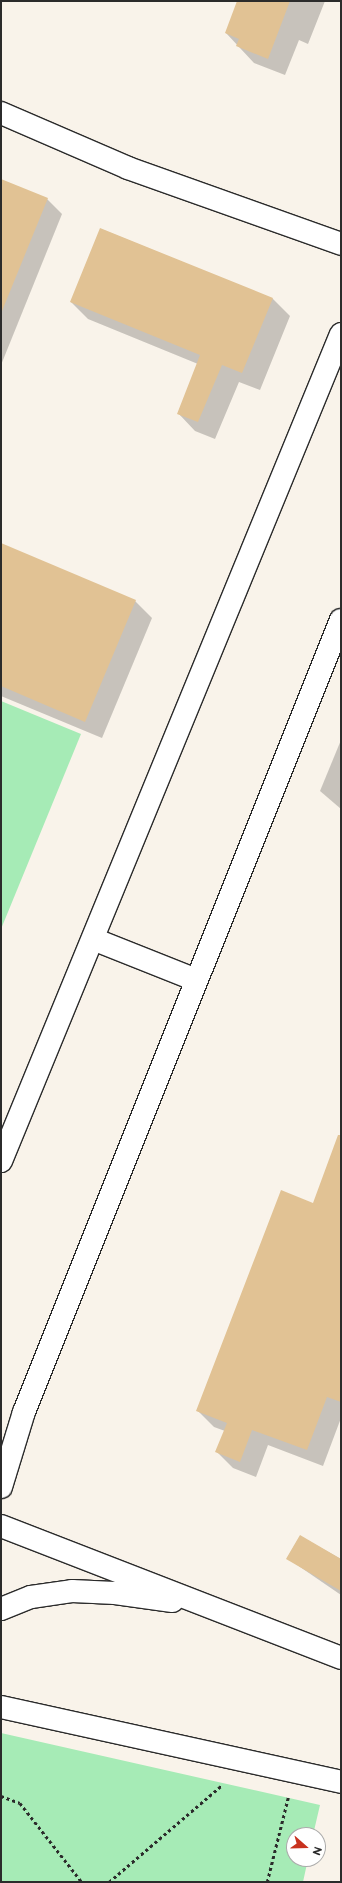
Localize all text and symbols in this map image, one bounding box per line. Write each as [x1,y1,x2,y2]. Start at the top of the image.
north arrow [286,1827,326,1867]
text: N [309,1845,324,1857]

